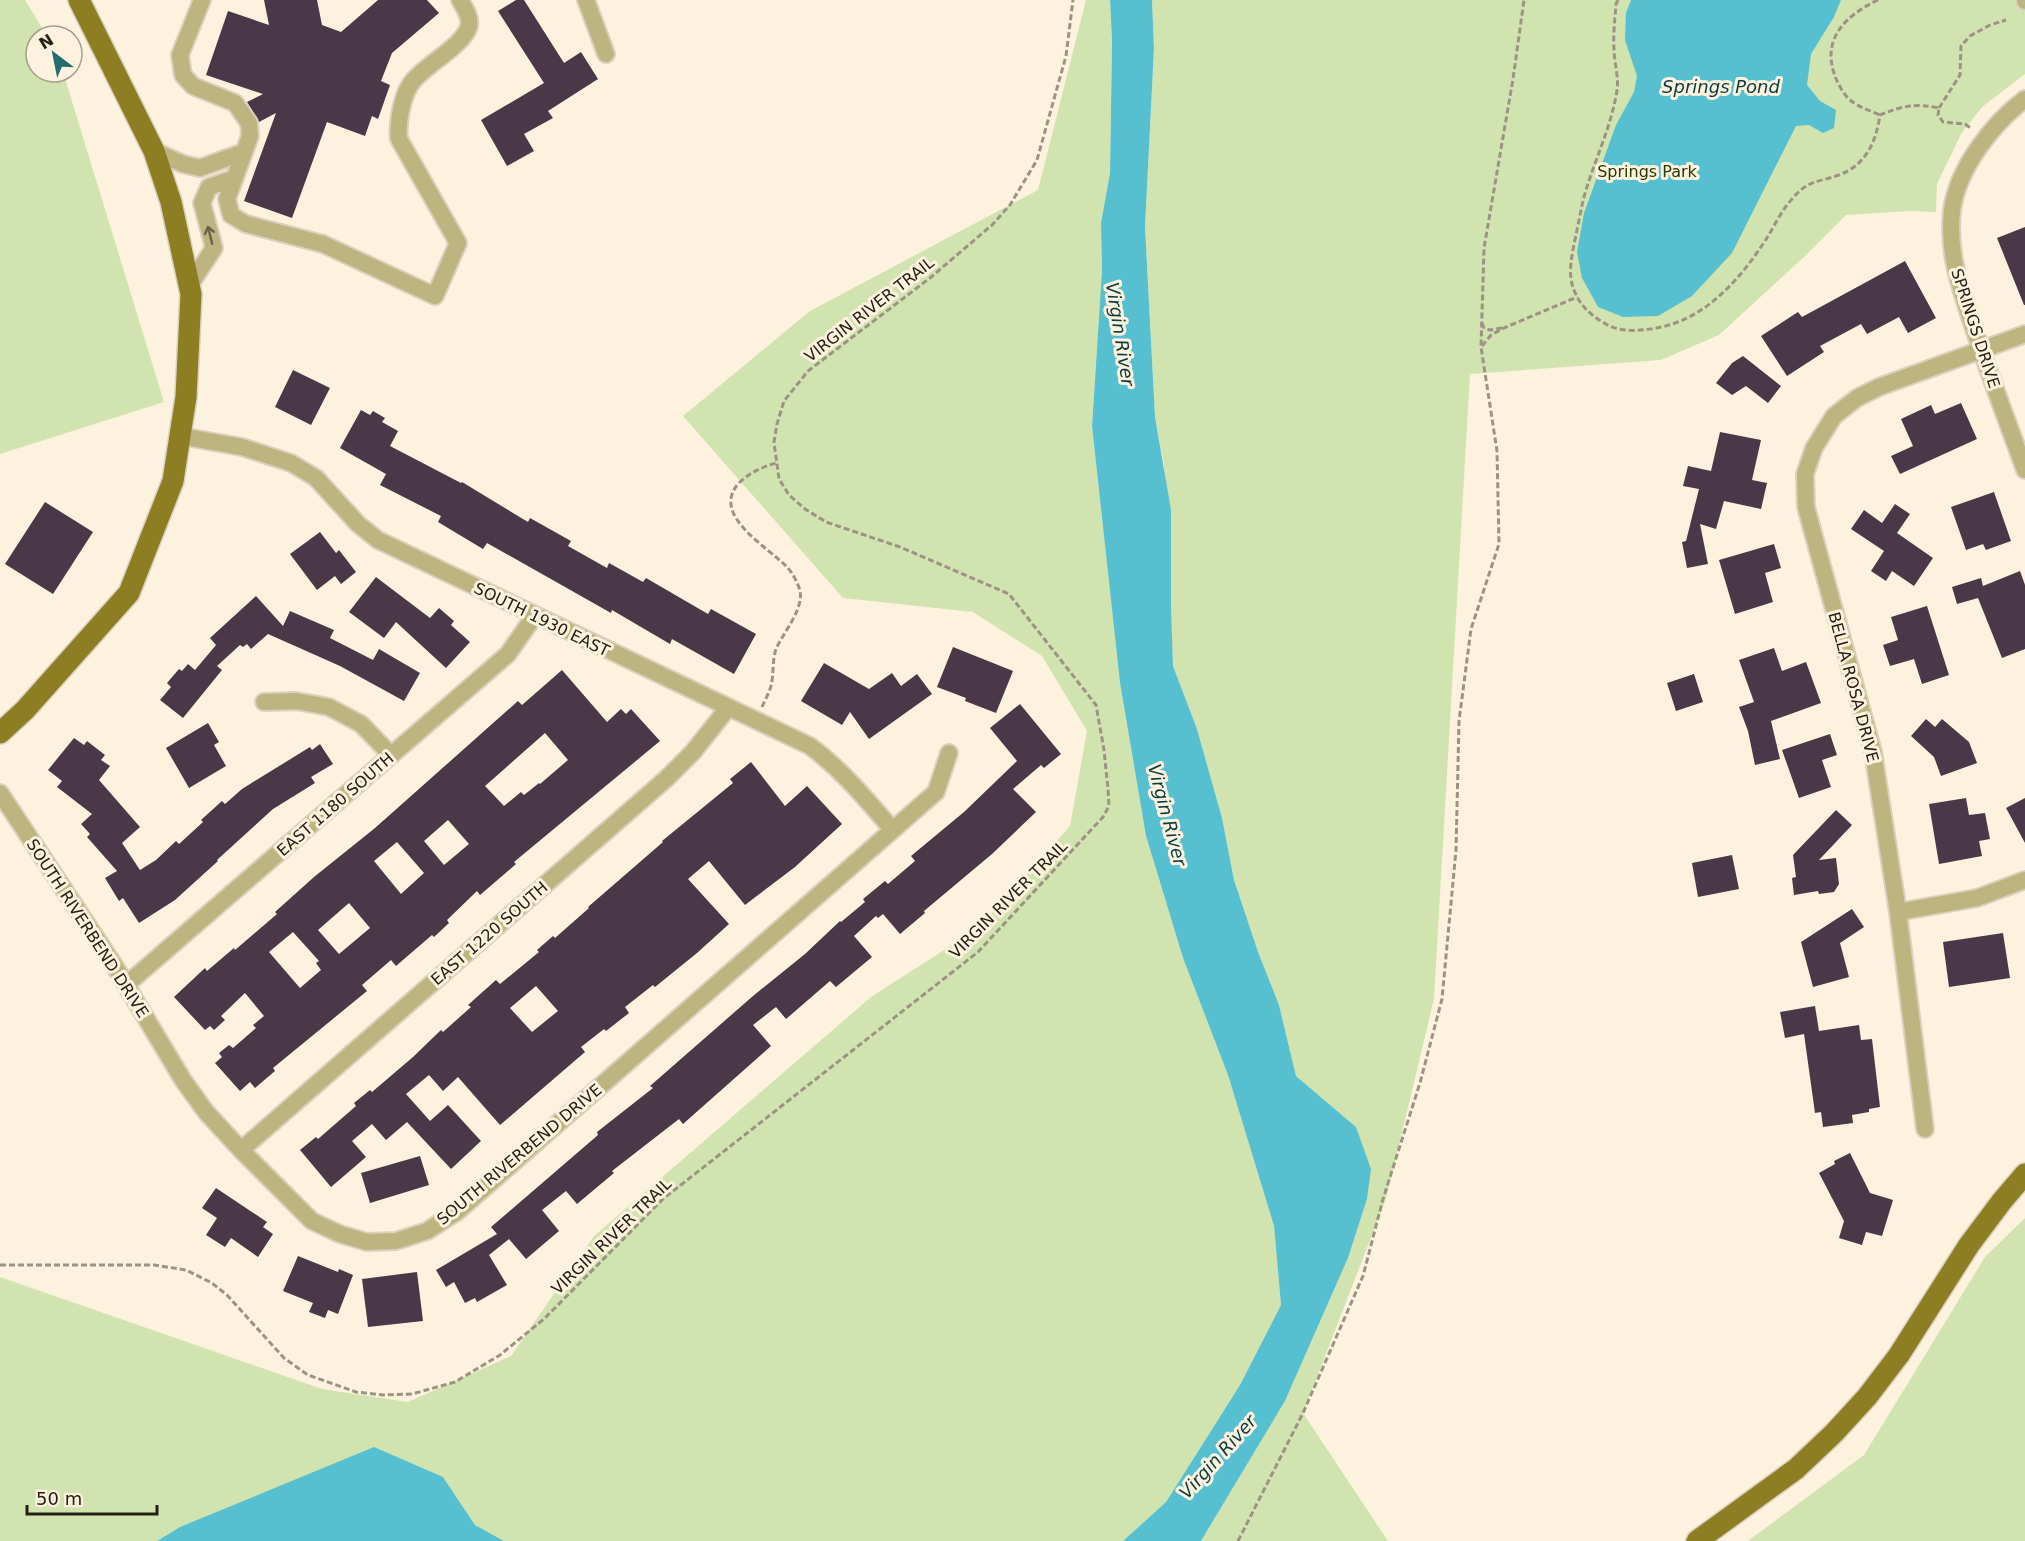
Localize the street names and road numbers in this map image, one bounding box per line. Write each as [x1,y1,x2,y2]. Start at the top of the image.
street label: VIRGIN RIVER TRAIL [801,253,938,366]
street label: SPRINGS DRIVE [1947,266,2004,390]
street label: SOUTH 1930 EAST [471,578,613,661]
street label: BELLA ROSA DRIVE [1824,610,1883,764]
street label: EAST 1180 SOUTH [273,749,397,860]
street label: SOUTH RIVERBEND DRIVE [23,835,152,1021]
street label: VIRGIN RIVER TRAIL [945,836,1071,962]
street label: EAST 1220 SOUTH [427,878,551,989]
street label: SOUTH RIVERBEND DRIVE [433,1080,605,1229]
street label: VIRGIN RIVER TRAIL [548,1174,675,1298]

